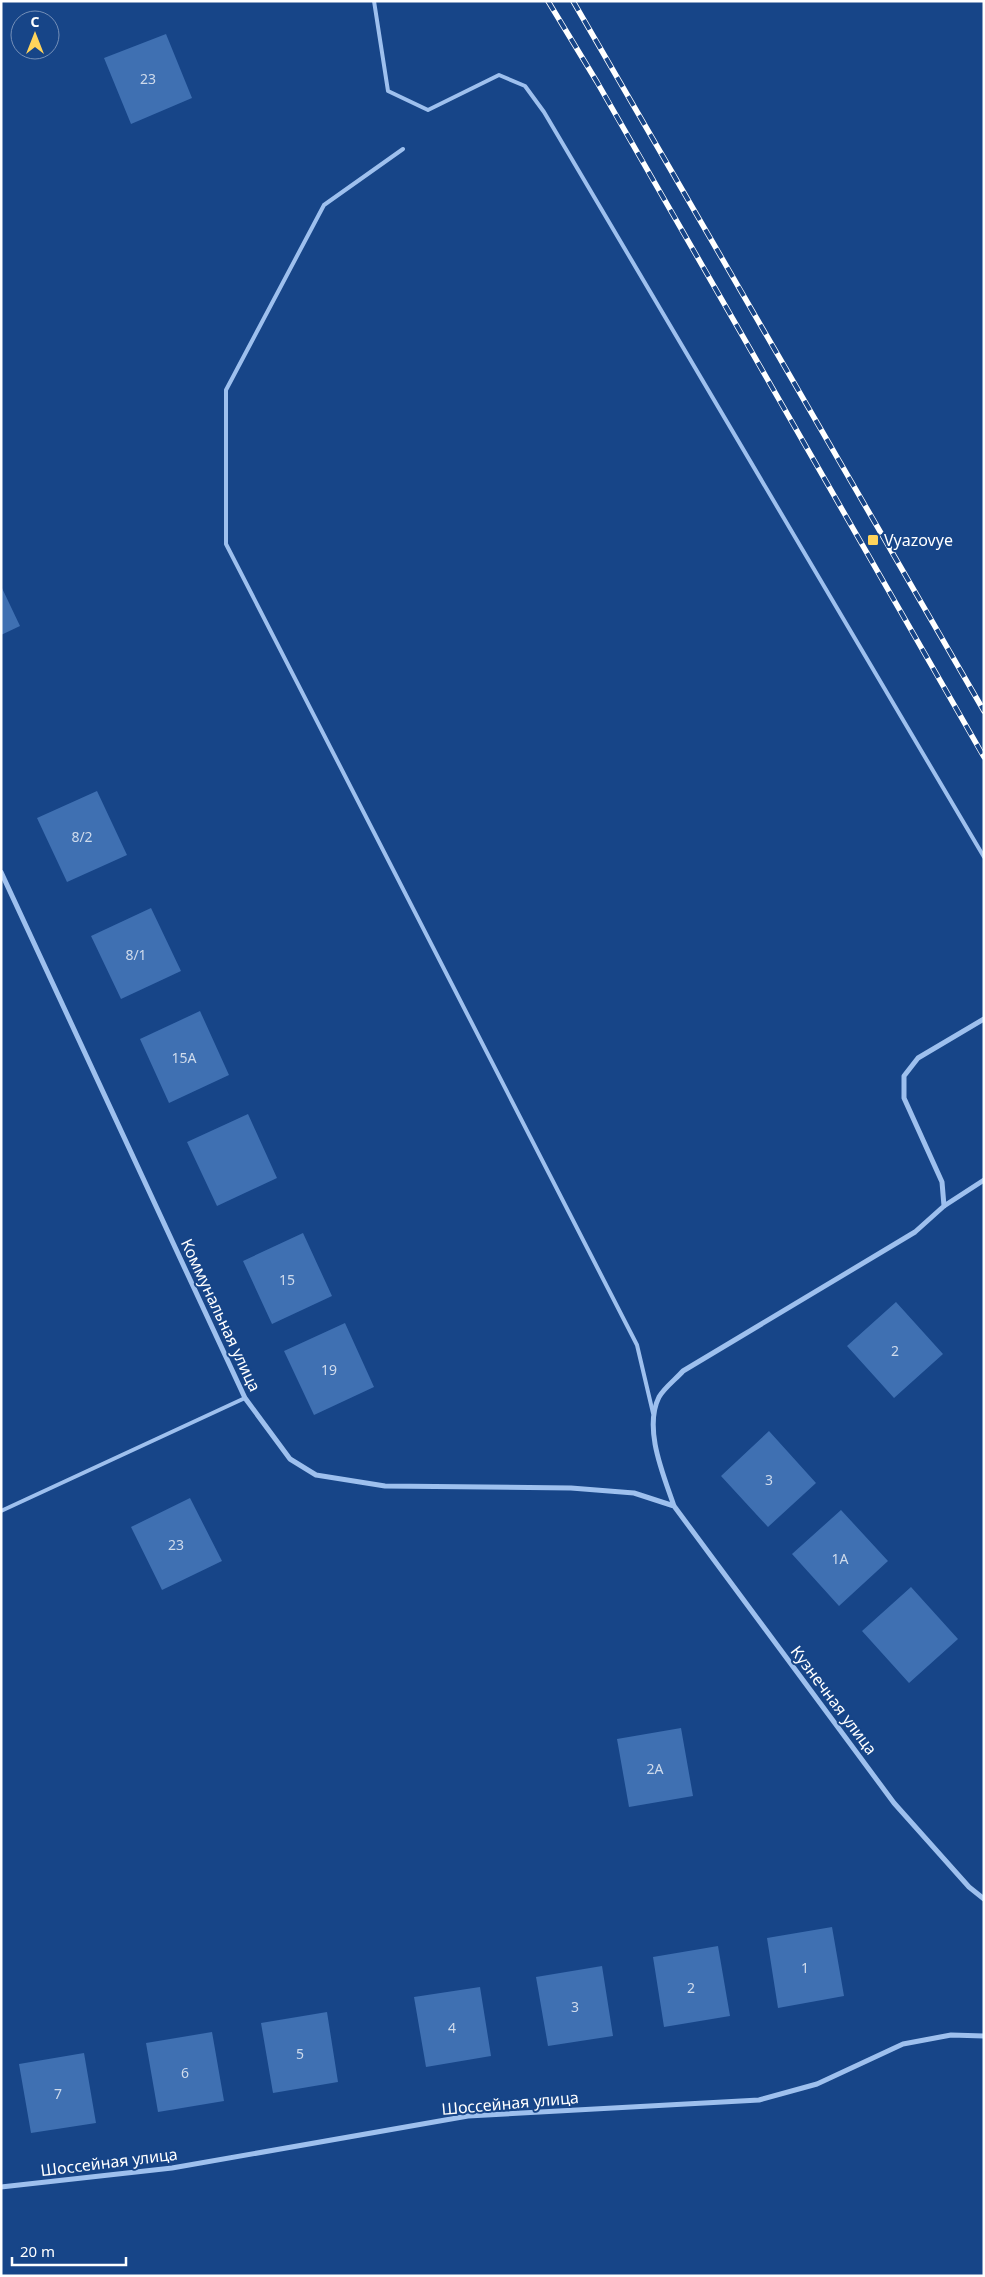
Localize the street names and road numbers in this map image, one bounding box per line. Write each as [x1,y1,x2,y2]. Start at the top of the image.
street label: Коммунальная улица [176,1235,266,1395]
street label: Кузнечная улица [786,1641,882,1759]
street label: Шоссейная улица [440,2086,580,2120]
street label: Шоссейная улица [39,2143,179,2181]

